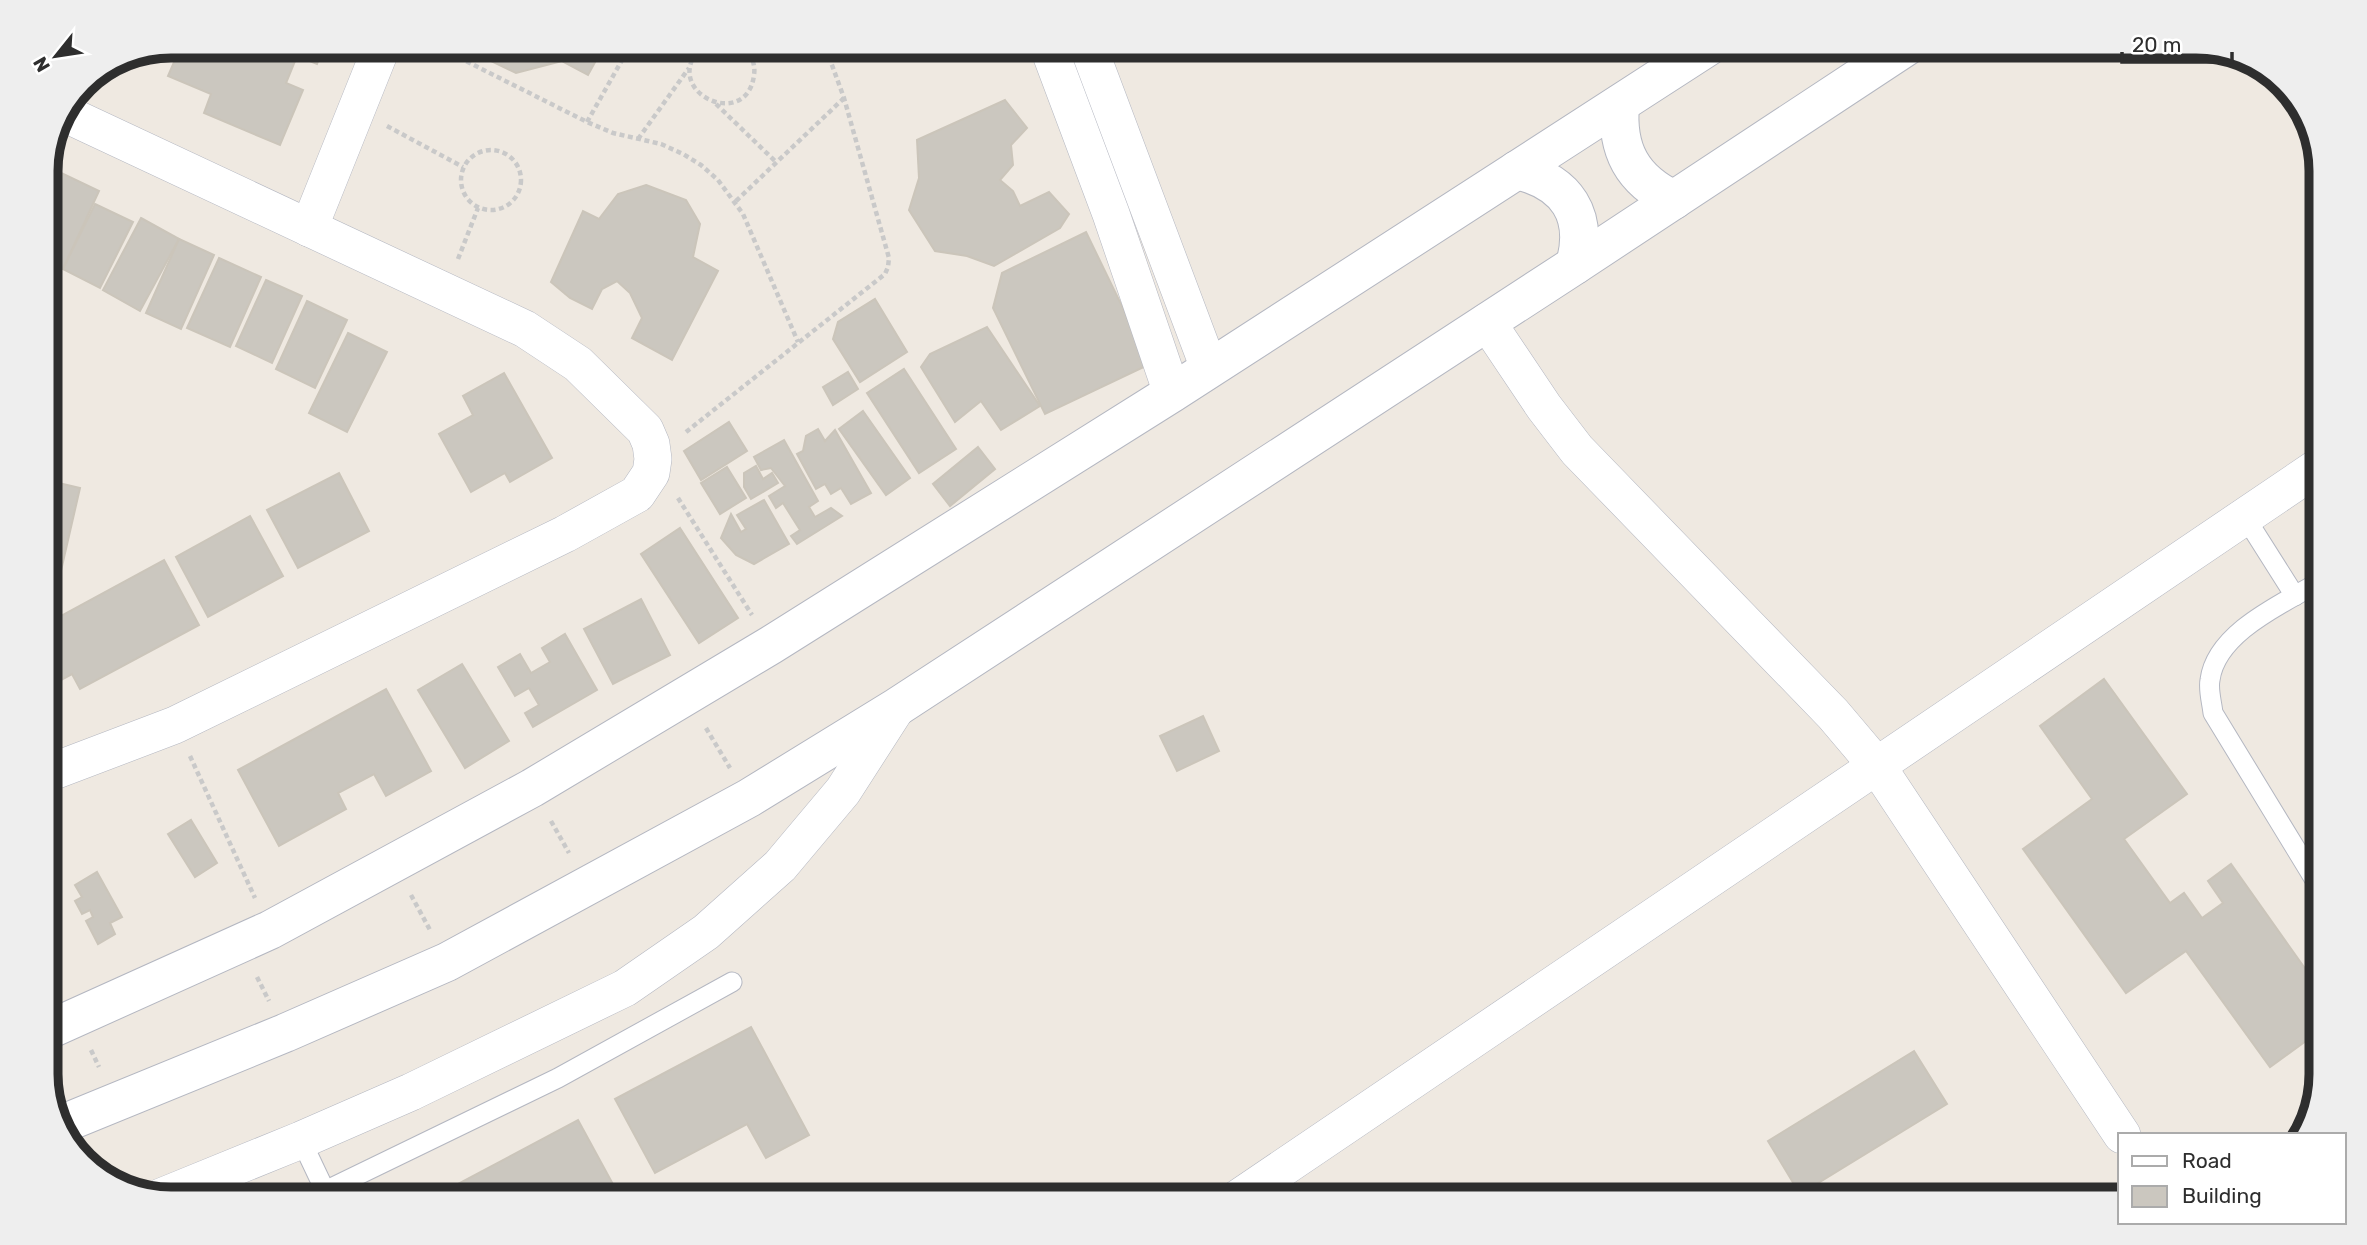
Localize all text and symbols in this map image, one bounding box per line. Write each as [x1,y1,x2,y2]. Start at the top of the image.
north arrow [21,21,91,91]
scale bar [2122,21,2232,65]
text: 20 m [2132,32,2181,57]
text: N [28,53,55,76]
legend [2118,1133,2346,1224]
text: Road [2182,1148,2232,1173]
text: Building [2182,1183,2262,1208]

